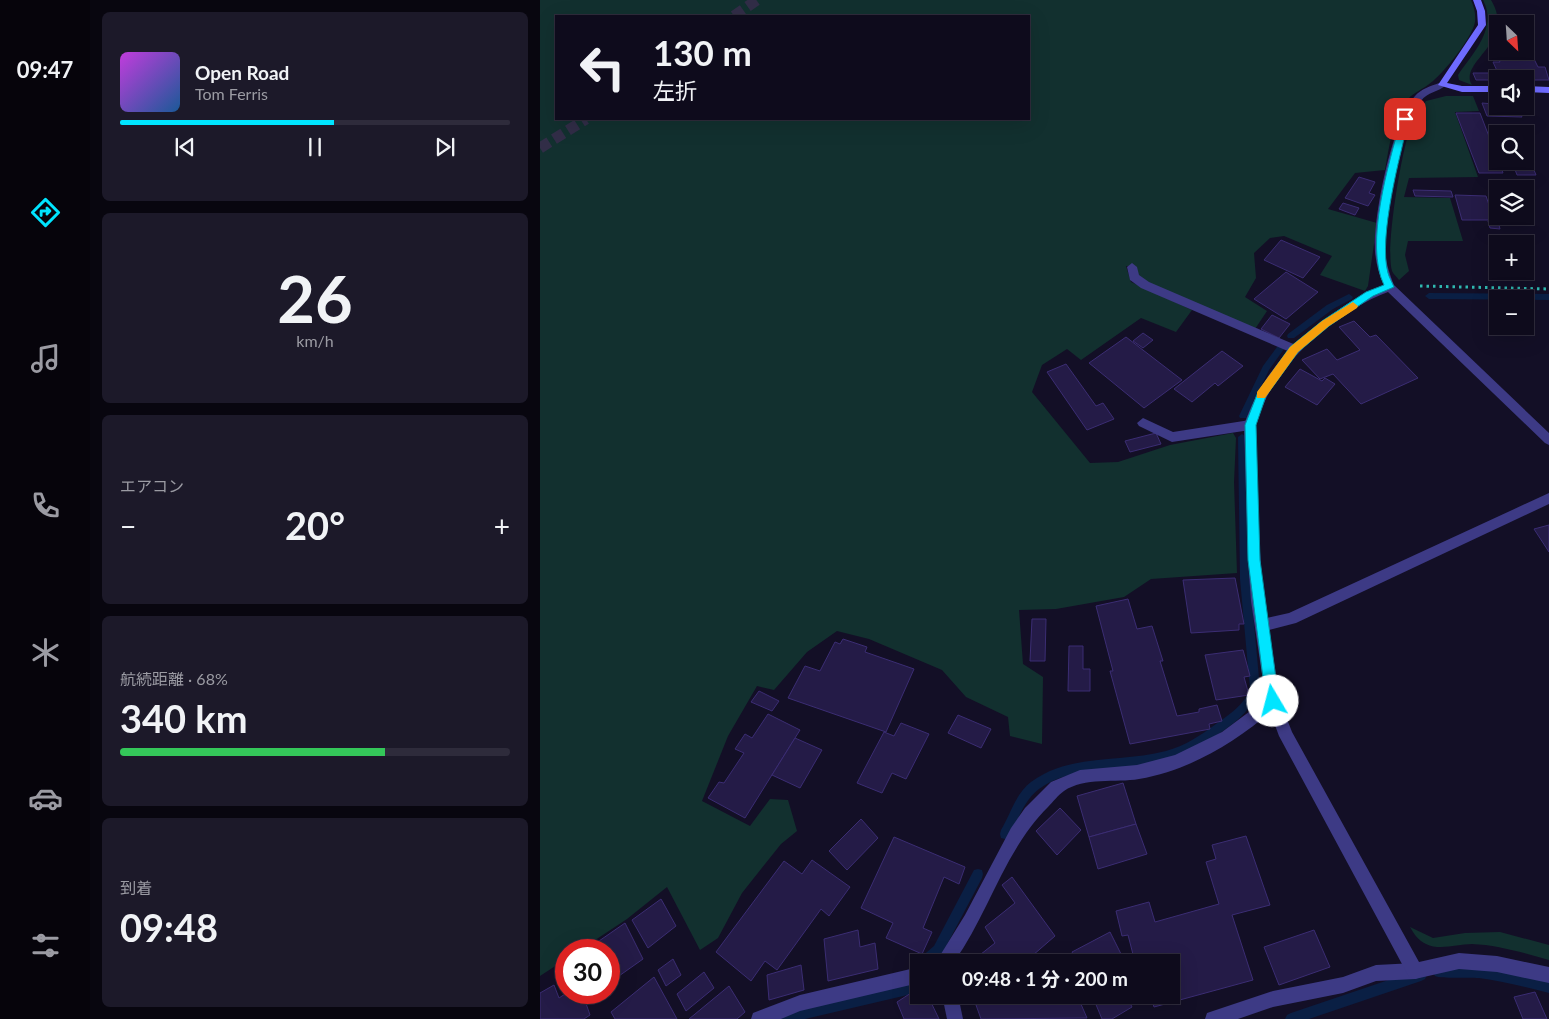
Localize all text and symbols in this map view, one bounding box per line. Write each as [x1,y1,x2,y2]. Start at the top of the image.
north arrow [1489,15,1534,60]
map controls [1489,15,1534,335]
text: 130 m [653,31,752,73]
icon: left [570,35,635,100]
text: 09:47 [17,56,73,83]
text: Open Road [195,61,289,84]
button: sound [1489,70,1534,115]
text: 左折 [653,77,697,104]
text: Tom Ferris [195,84,268,103]
pin [1384,98,1426,140]
icon: arrive [1391,105,1419,133]
button: search [1489,125,1534,170]
icon: previous [171,133,199,161]
icon: pause [301,133,329,161]
icon: next [431,133,459,161]
button: layers [1489,180,1534,225]
icon: directions [28,195,63,230]
button: + [1489,235,1534,280]
text: 26 [277,259,353,337]
button: − [1489,290,1534,335]
text: km/h [296,331,334,350]
icon: music [28,341,63,376]
text: エアコン [120,476,184,495]
icon: phone [28,488,63,523]
text: 20° [285,502,345,548]
text: − [120,509,136,543]
text: + [494,509,510,543]
icon: climate [28,635,63,670]
text: 航続距離 · 68% [120,669,228,688]
position arrow [1246,674,1298,726]
text: 340 km [120,695,248,741]
icon: car [28,781,63,816]
text: 到着 [120,878,152,897]
text: 09:48 [120,904,218,950]
icon: filters [28,928,63,963]
speed limit sign: 30 [555,939,620,1004]
text: 09:48 · 1 分 · 200 m [962,967,1128,990]

